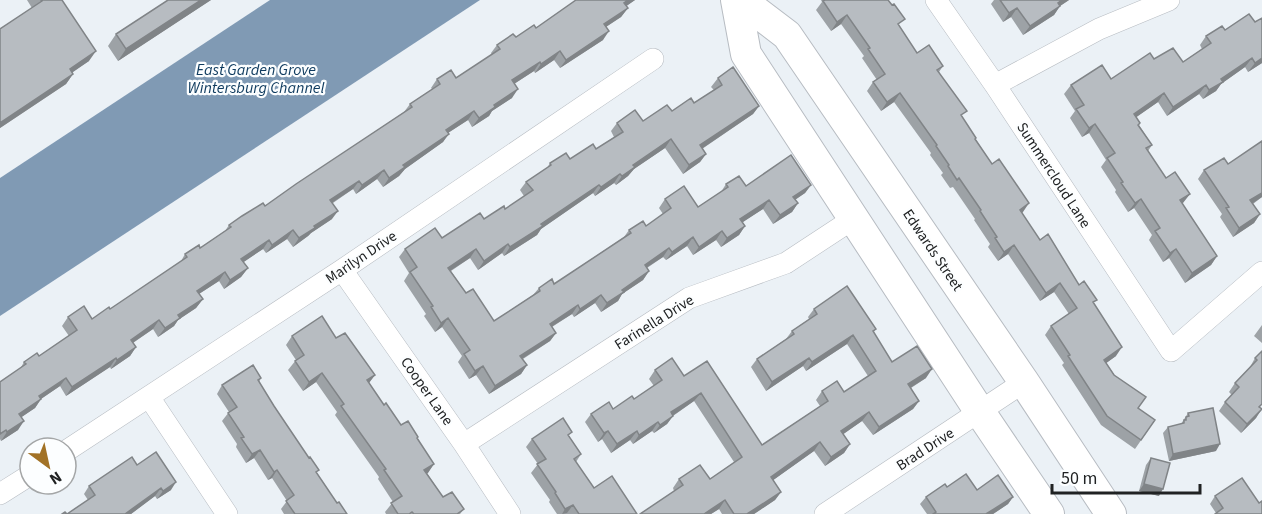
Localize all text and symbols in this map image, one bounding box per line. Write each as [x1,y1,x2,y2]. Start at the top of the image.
water label: East Garden Grove Wintersburg Channel [188,59,324,99]
street label: Summercloud Lane [1011,118,1096,232]
street label: Edwards Street [897,205,968,295]
street label: Marilyn Drive [321,226,401,289]
street label: Farinella Drive [611,290,698,355]
street label: Cooper Lane [395,353,458,430]
street label: Brad Drive [892,423,958,476]
north arrow [18,436,78,496]
scale bar [1052,457,1200,495]
text: N [45,466,66,490]
text: 50 m [1061,466,1097,491]

